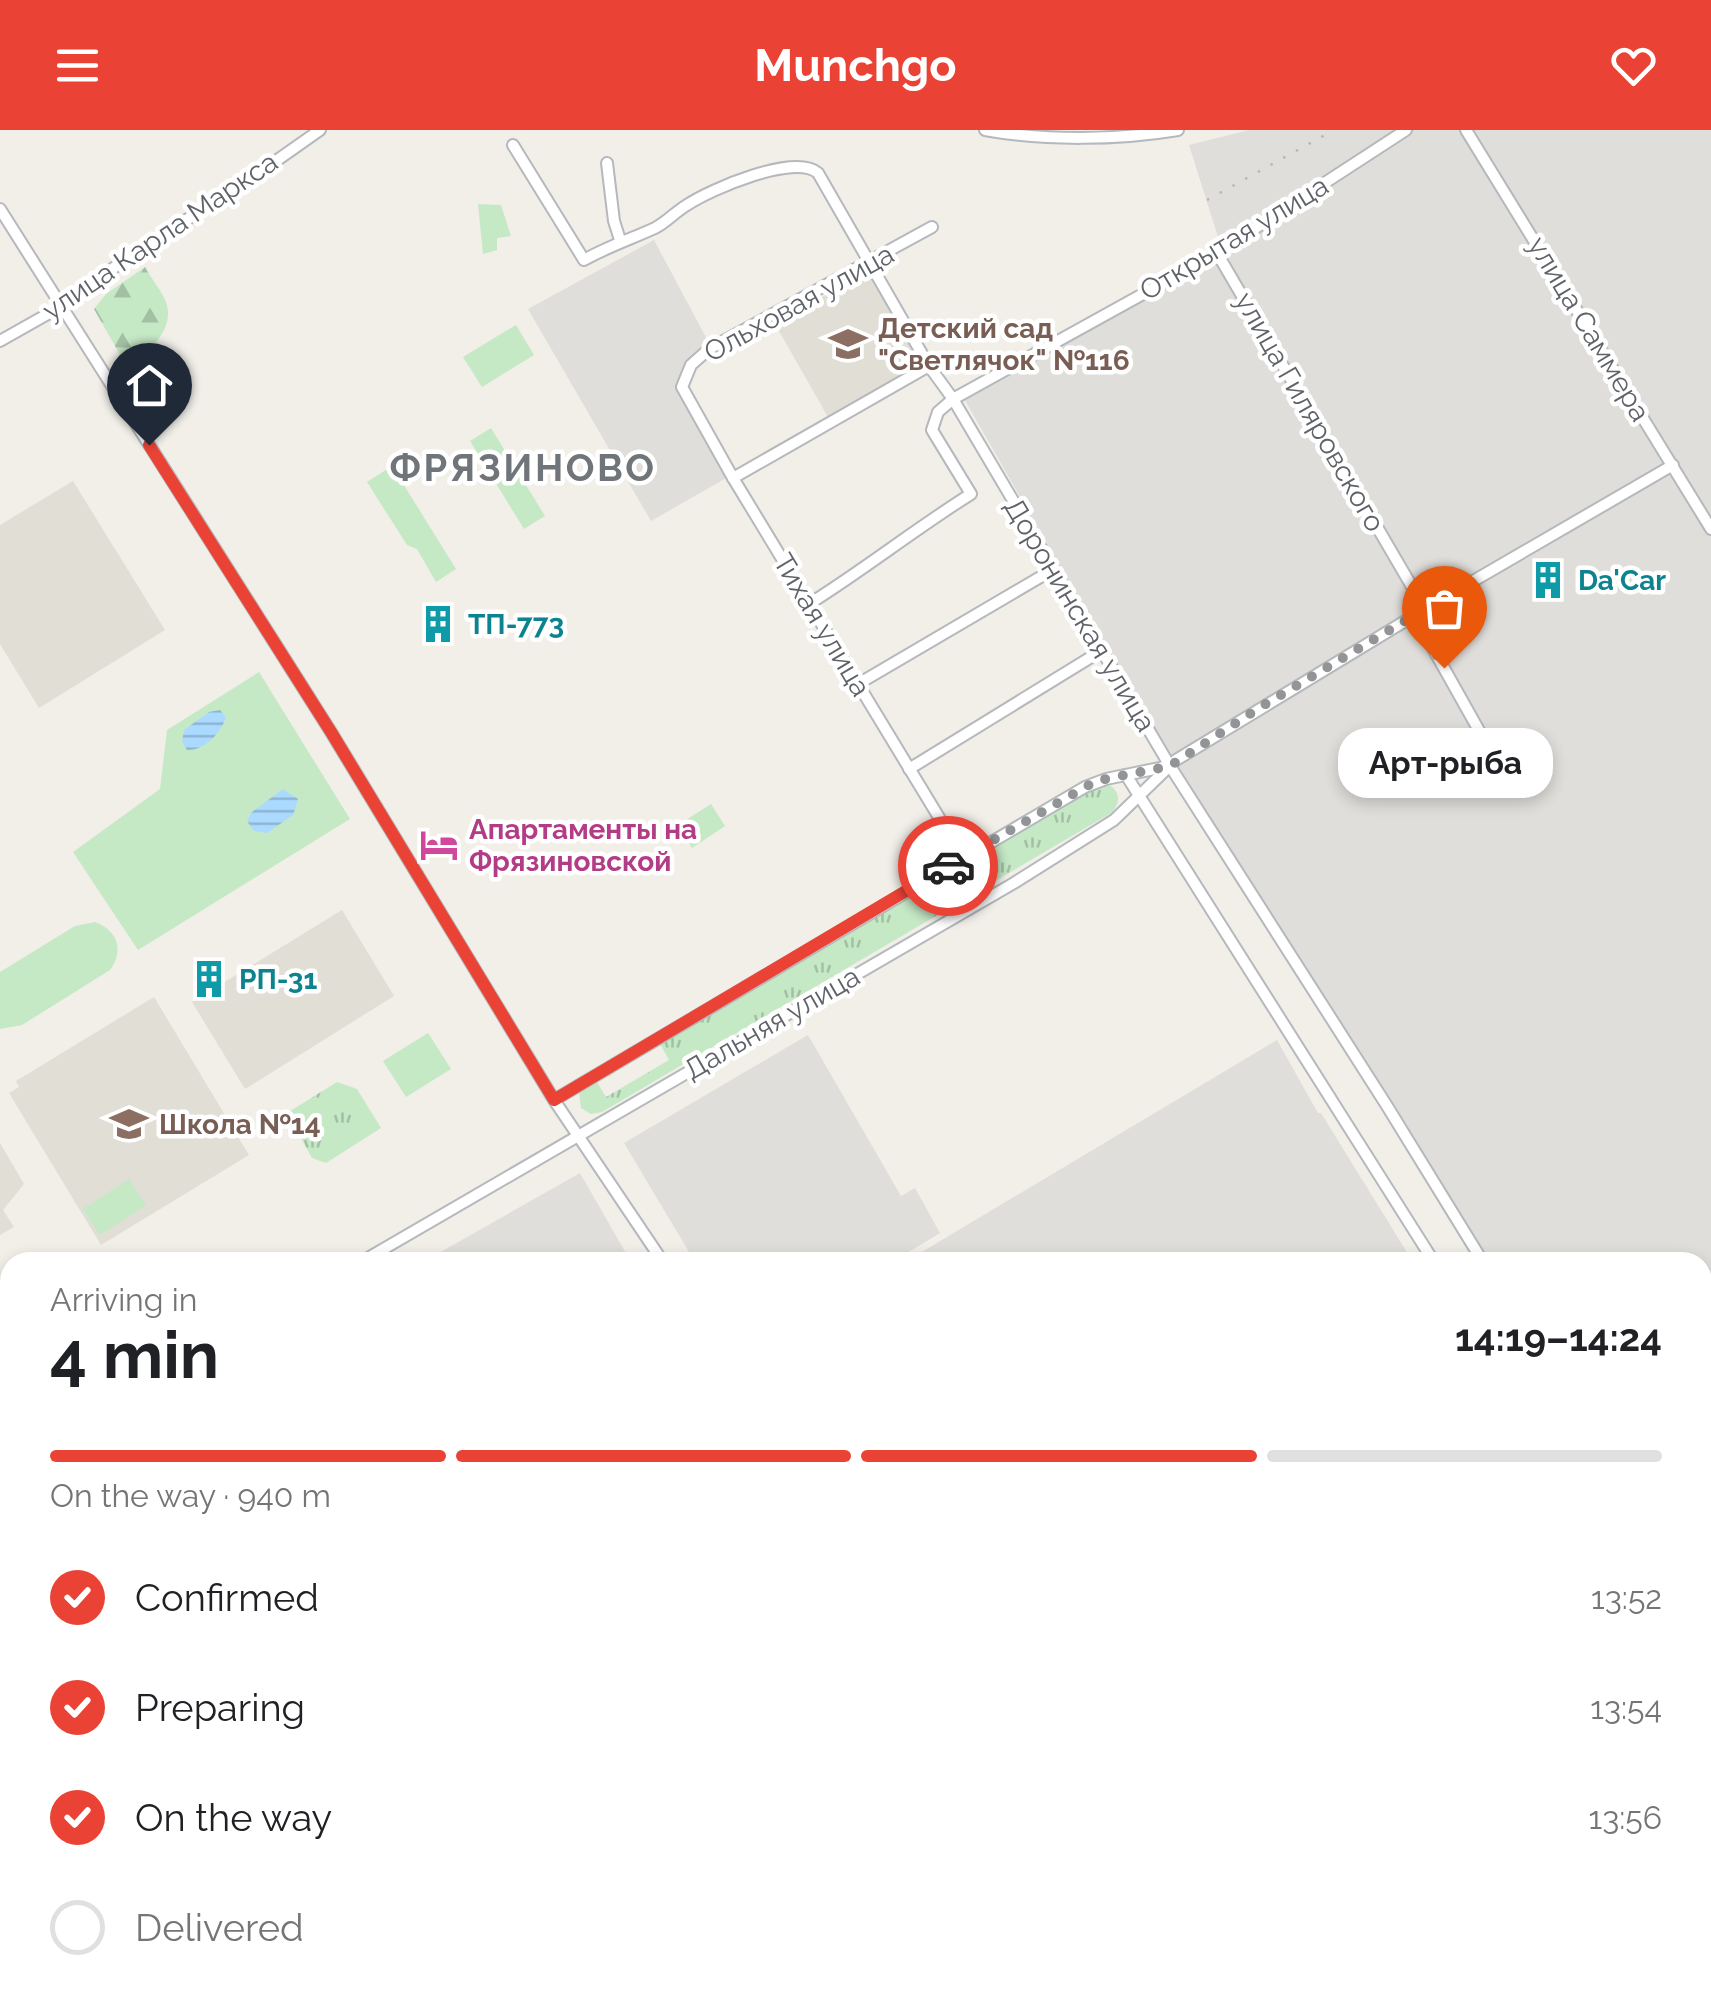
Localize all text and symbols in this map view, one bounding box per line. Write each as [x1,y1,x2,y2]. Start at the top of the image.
icon: menu [50,38,105,93]
icon: heart [1606,38,1661,93]
text: Munchgo [754,39,957,92]
street label: улица Карла Маркса [36,145,284,327]
street label: Открытая улица [1134,169,1334,307]
street label: улица Саммера [1521,231,1657,427]
street label: Ольховая улица [698,237,900,369]
street label: улица Гиляровского [1228,287,1392,537]
place label: Детский сад "Светлячок" №116 [878,312,1130,377]
school or university icon: Детский сад "Светлячок" №116 [827,323,869,365]
pin [107,343,192,446]
icon: home [122,358,177,413]
district label: ФРЯЗИНОВО [389,445,657,490]
street label: Доронинская улица [997,492,1163,738]
street label: Тихая улица [767,548,877,702]
building icon: Da'Car [1527,559,1569,601]
place label: Da'Car [1578,564,1666,597]
pin [1402,566,1487,669]
icon: bag [1417,581,1472,636]
building icon: ТП-773 [417,603,459,645]
place label: ТП-773 [468,608,564,641]
callout: Арт-рыба [1336,728,1552,798]
text: Арт-рыба [1369,744,1522,781]
place label: Апартаменты на Фрязиновской [469,813,697,878]
courier [898,816,998,916]
hotel icon: Апартаменты на Фрязиновской [418,824,460,866]
icon: car [921,839,976,894]
building icon: РП-31 [188,958,230,1000]
street label: Дальняя улица [679,960,865,1086]
place label: РП-31 [239,963,317,996]
school or university icon: Школа №14 [108,1103,150,1145]
place label: Школа №14 [159,1108,321,1141]
text: Arriving in [50,1281,197,1318]
text: 14:19–14:24 [1455,1315,1662,1360]
text: 4 min [50,1317,219,1393]
text: On the way · 940 m [50,1477,331,1514]
icon: check [50,1570,105,1625]
text: Confirmed [135,1575,319,1620]
text: 13:52 [1591,1579,1662,1616]
icon: check [50,1680,105,1735]
text: Preparing [135,1685,305,1730]
text: 13:54 [1590,1689,1662,1726]
icon: check [50,1790,105,1845]
text: On the way [135,1795,332,1840]
text: 13:56 [1588,1799,1662,1836]
text: Delivered [135,1905,304,1950]

